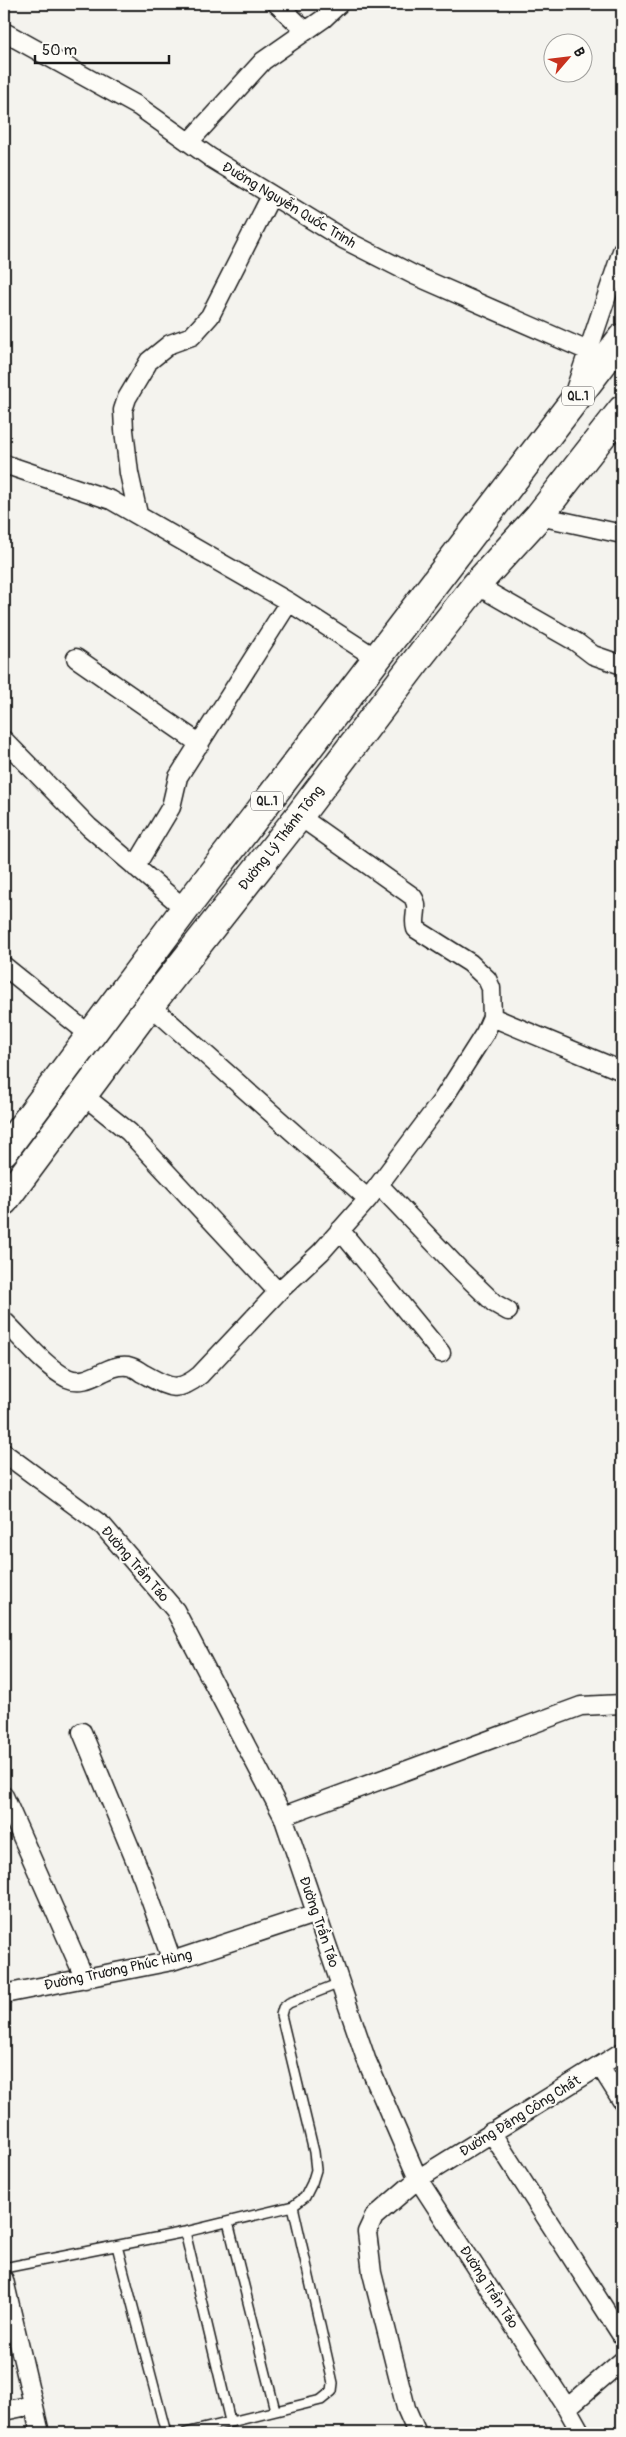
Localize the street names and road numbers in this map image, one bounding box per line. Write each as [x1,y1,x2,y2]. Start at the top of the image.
street label: Đường Nguyễn Quốc Trinh [219,157,359,252]
road number: QL.1 [562,386,594,406]
street label: Đường Lý Thánh Tông [235,782,327,894]
road number: QL.1 [251,791,283,810]
street label: Đường Trần Táo [97,1521,174,1606]
street label: Đường Trần Táo [296,1874,345,1970]
street label: Đường Trương Phúc Hùng [43,1946,193,1994]
street label: Đường Đặng Công Chất [456,2071,584,2160]
street label: Đường Trần Táo [456,2241,524,2332]

